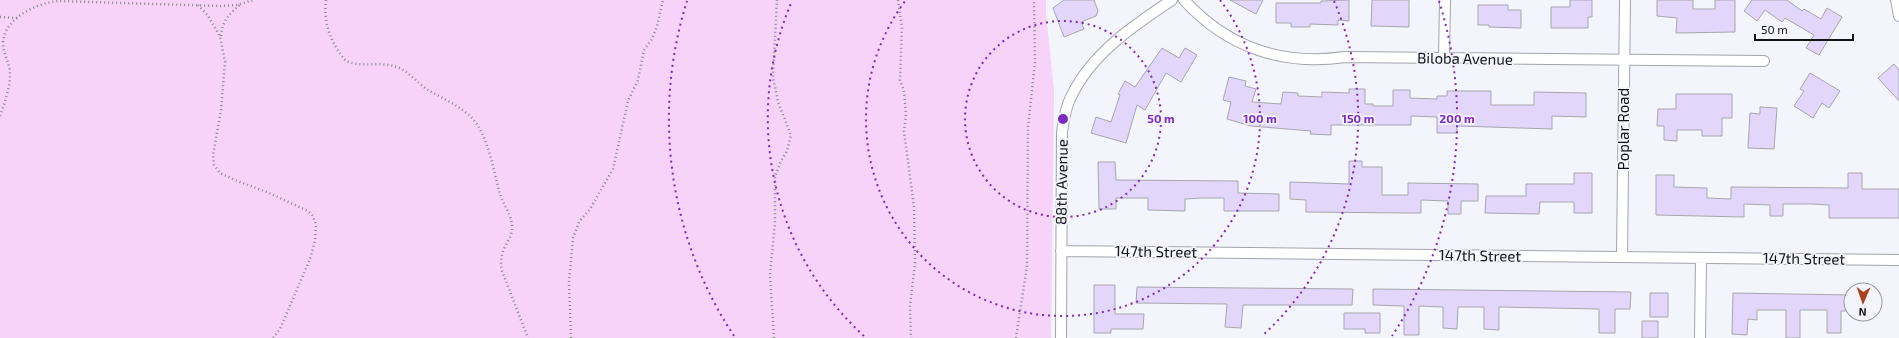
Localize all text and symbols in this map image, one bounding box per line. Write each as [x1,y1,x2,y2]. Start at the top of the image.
scale bar [1755,16,1853,42]
text: 50 m [1761,22,1788,36]
street label: Biloba Avenue [1417,48,1513,68]
street label: Poplar Road [1614,88,1632,170]
text: 50 m [1147,111,1175,125]
text: 100 m [1243,111,1277,125]
text: 150 m [1342,111,1374,125]
text: 200 m [1439,111,1475,125]
centre of rings [1056,112,1070,126]
street label: 88th Avenue [1051,139,1071,225]
street label: 147th Street [1115,241,1198,261]
street label: 147th Street [1439,245,1522,265]
street label: 147th Street [1763,248,1846,268]
north arrow [1843,282,1883,322]
text: N [1858,306,1867,319]

